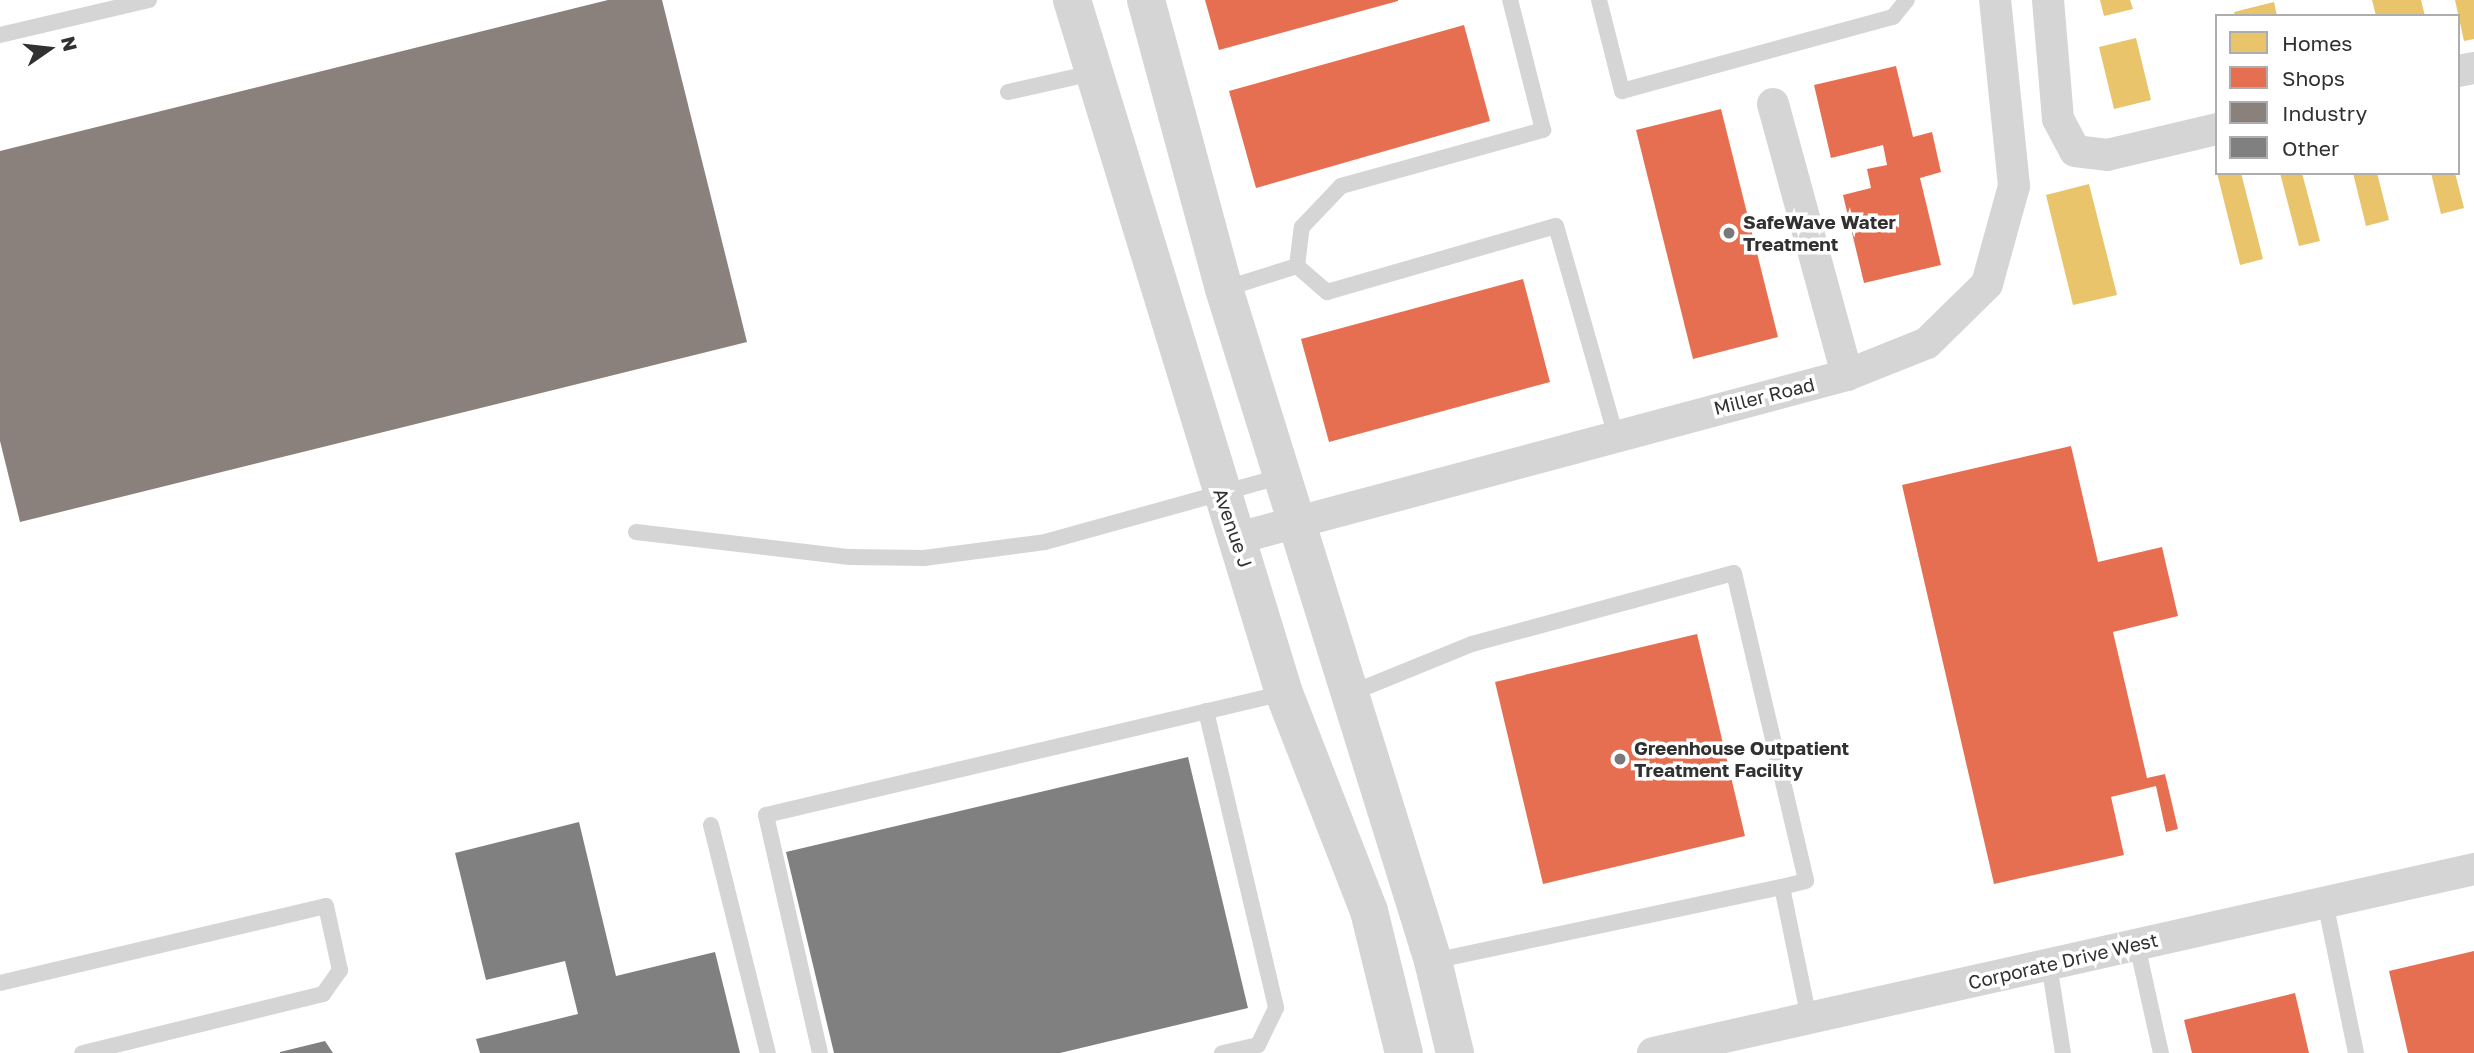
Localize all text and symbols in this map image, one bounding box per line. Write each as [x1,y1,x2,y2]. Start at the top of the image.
north arrow [14,14,84,84]
legend [2215,14,2460,175]
text: Homes [2282,30,2352,56]
text: N [57,34,83,54]
text: Shops [2282,65,2345,91]
text: Industry [2282,100,2367,126]
text: Other [2282,135,2339,161]
place label: SafeWave Water Treatment [1743,211,1896,255]
marker: SafeWave Water Treatment [1721,225,1737,241]
street label: Miller Road [1711,372,1817,420]
street label: Avenue J [1209,485,1257,571]
place label: Greenhouse Outpatient Treatment Facility [1634,737,1849,781]
marker: Greenhouse Outpatient Treatment Facility [1612,751,1628,767]
street label: Corporate Drive West [1966,928,2160,994]

